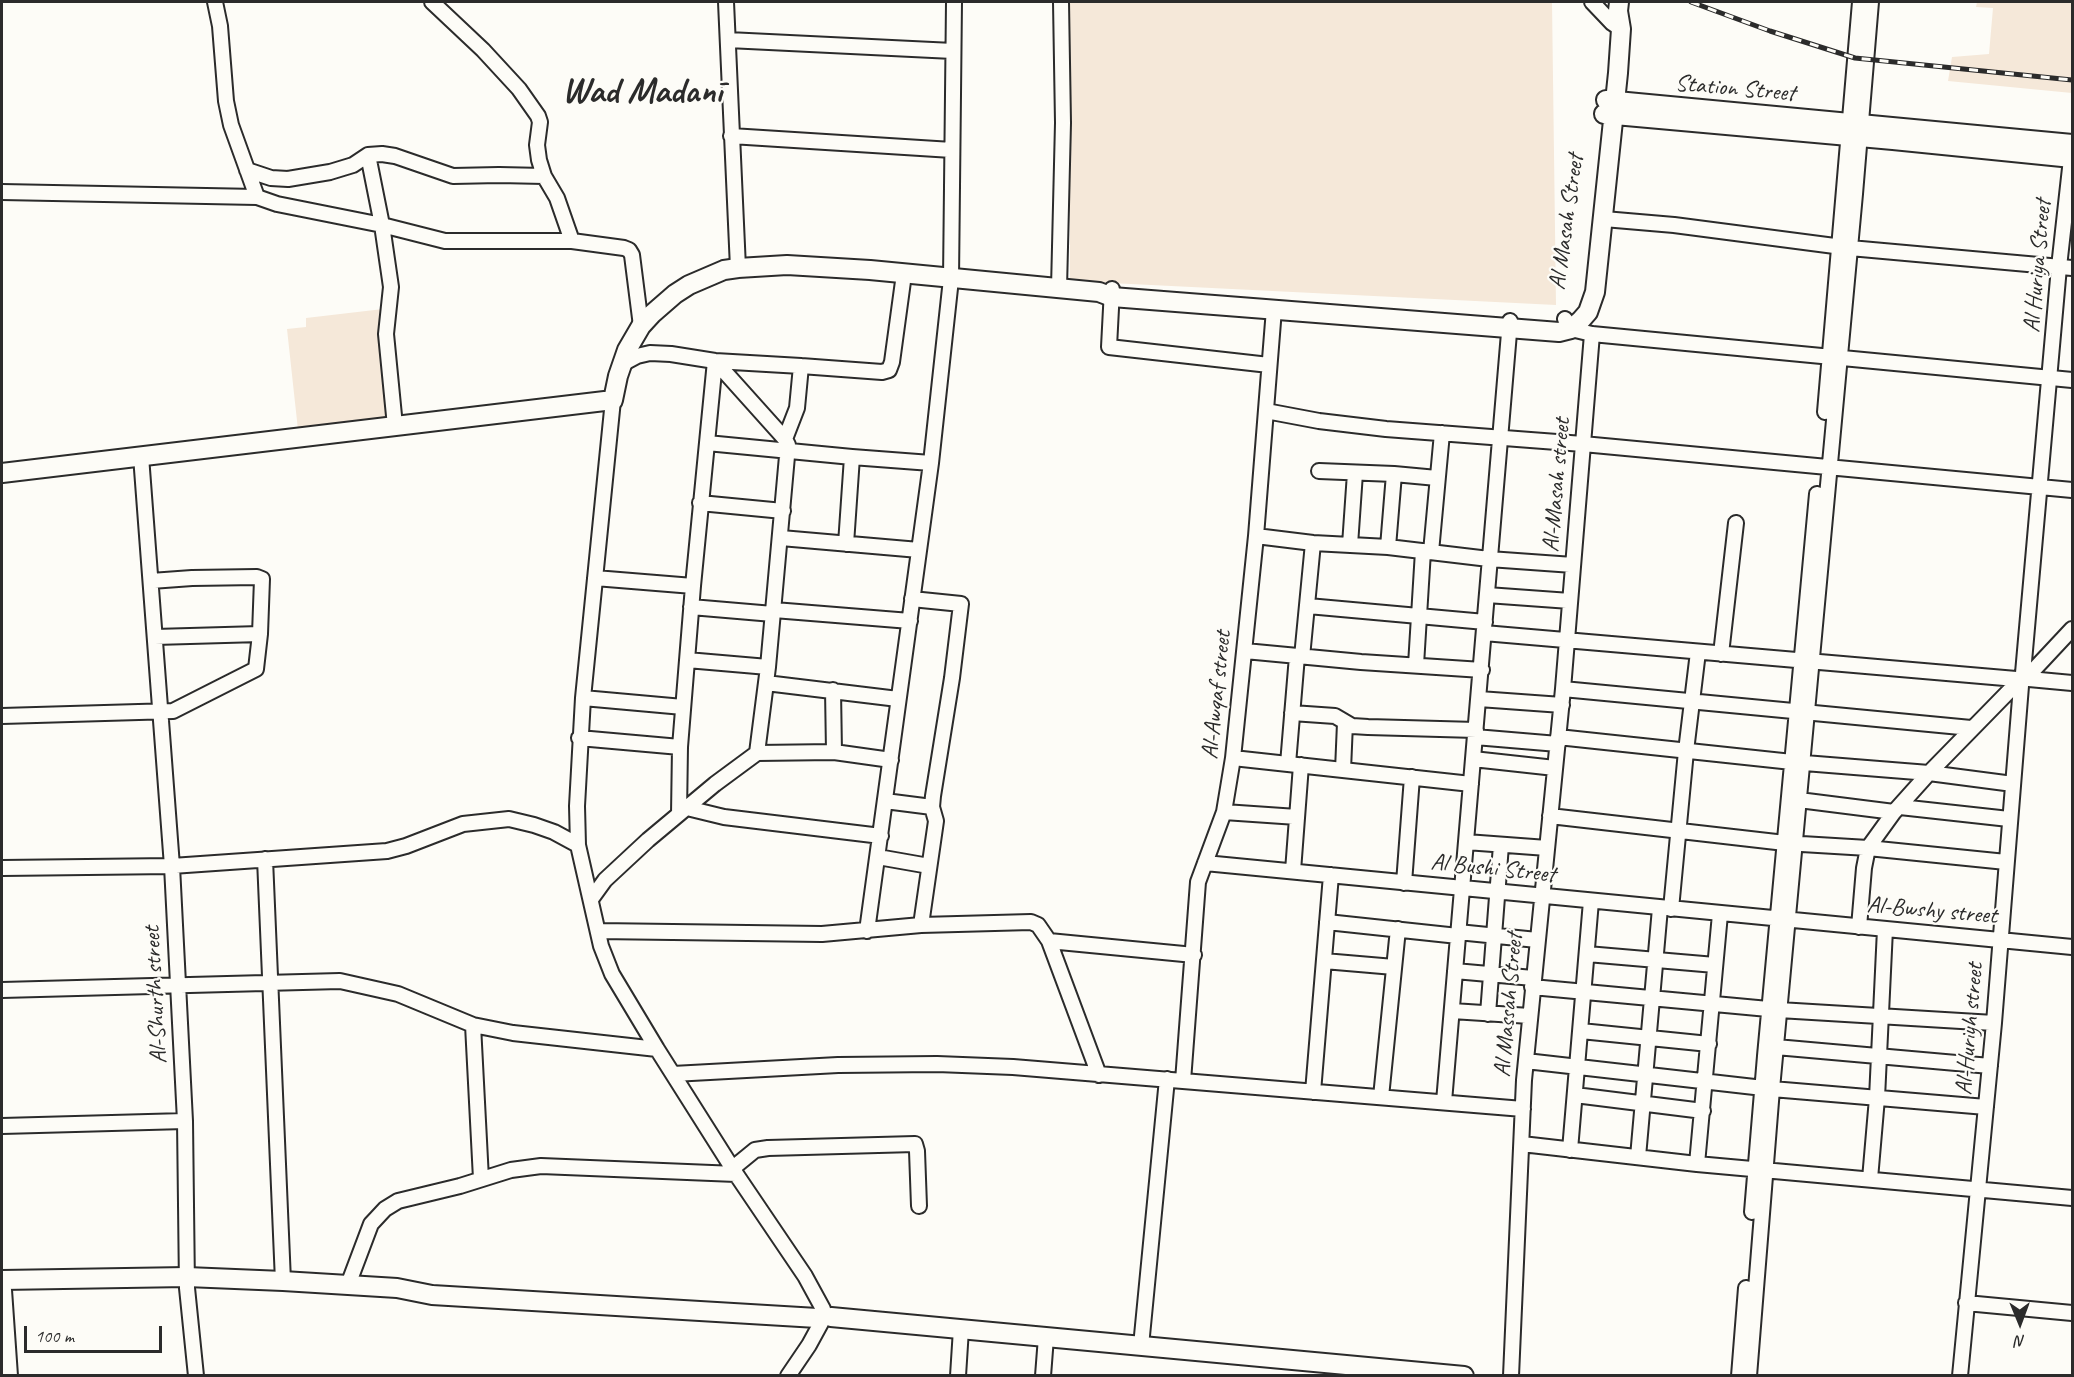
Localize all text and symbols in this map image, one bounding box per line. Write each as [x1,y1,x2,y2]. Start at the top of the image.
street label: Station Street [1674,69,1796,109]
district label: Wad Madanī [562,71,722,115]
street label: Al Masah Street [1543,152,1591,292]
street label: Al Huriya Street [2018,198,2058,334]
street label: Al-Masah street [1537,417,1577,553]
street label: Al-Awqaf street [1196,629,1238,761]
street label: Al Bushi Street [1429,848,1557,890]
street label: Al-Bwshy street [1866,891,1998,931]
street label: Al-Shurth street [138,925,174,1065]
street label: Al Massah Street [1488,932,1530,1078]
street label: Al-Huriyh street [1950,962,1990,1096]
north arrow [1990,1293,2050,1353]
scale bar [27,1314,165,1352]
text: 100 m [35,1325,74,1347]
text: N [2015,1331,2025,1351]

